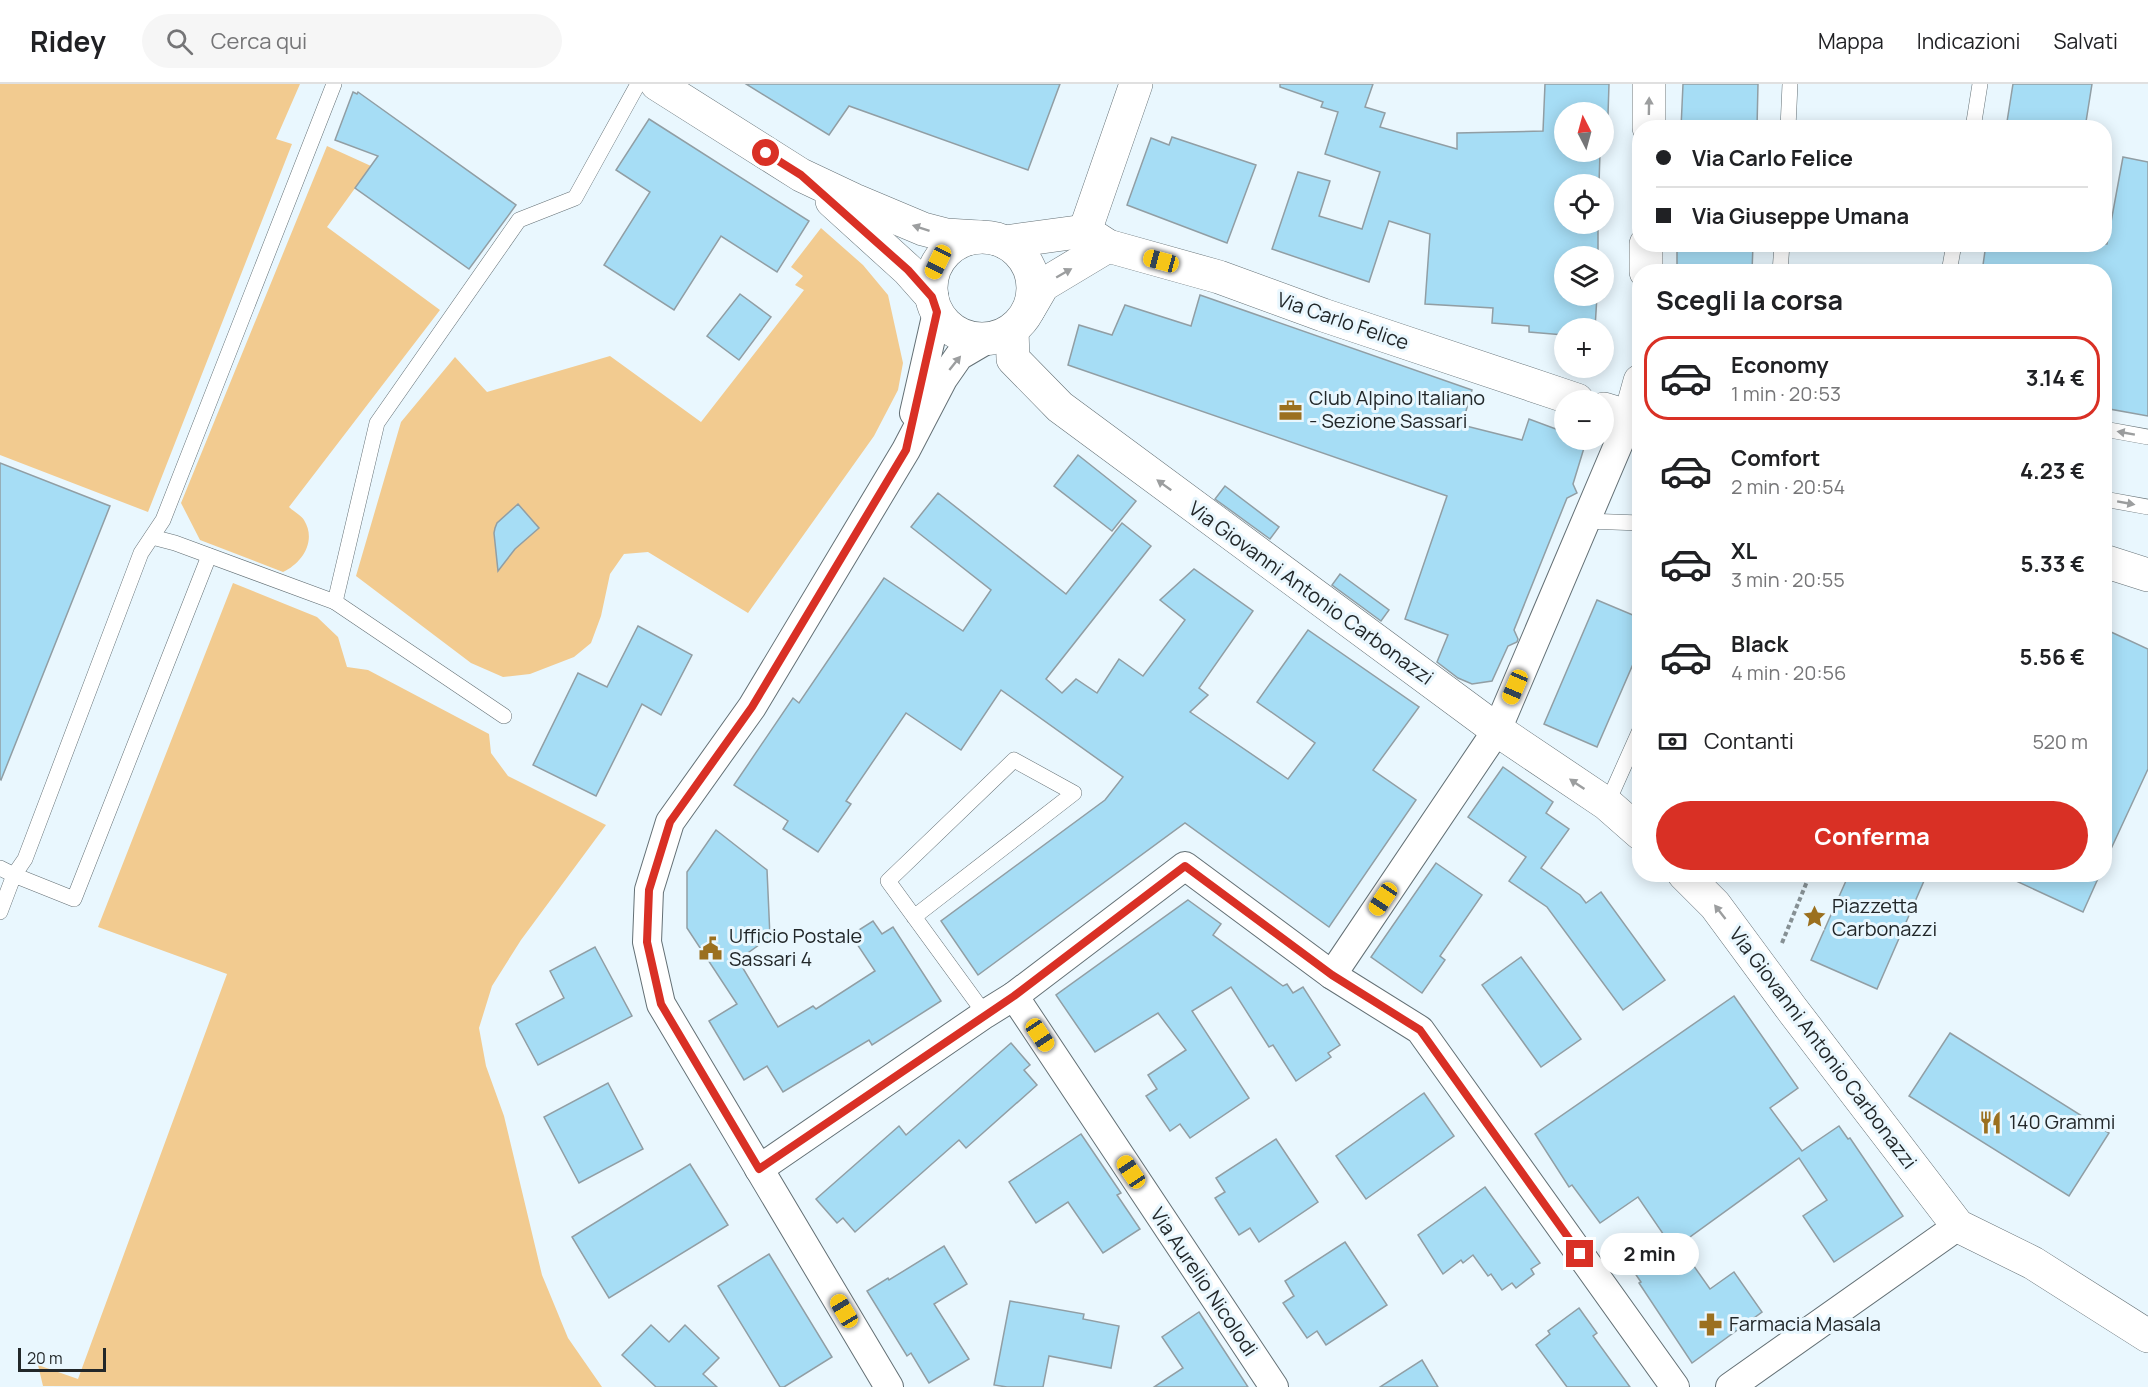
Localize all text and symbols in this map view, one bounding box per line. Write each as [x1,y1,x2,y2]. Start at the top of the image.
search box [142,14,562,68]
text: Ridey [30,22,106,60]
icon: search [163,25,196,58]
text: Cerca qui [211,26,307,56]
text: Mappa [1818,27,1884,55]
text: Indicazioni [1917,27,2020,55]
text: Salvati [2053,27,2118,55]
one-way arrow [1644,96,1654,115]
north arrow [1554,102,1614,162]
map controls [1554,102,1614,450]
route start [752,139,779,166]
text: Via Carlo Felice [1692,143,1853,173]
button: locate [1554,174,1614,234]
text: Via Giuseppe Umana [1692,201,1909,231]
one-way arrow [912,223,930,232]
car [922,242,954,282]
button: layers [1554,246,1614,306]
car [1141,248,1181,274]
one-way arrow [1056,268,1073,278]
text: Scegli la corsa [1656,281,1843,318]
street label: Via Carlo Felice [1274,285,1413,356]
button: + [1554,318,1614,378]
text: Economy [1731,350,1829,380]
icon: car [1659,351,1713,405]
one-way arrow [949,355,962,371]
text: 3.14 € [2026,363,2085,393]
text: 1 min · 20:53 [1731,380,1841,407]
place label: Club Alpino Italiano - Sezione Sassari [1309,384,1485,434]
button: − [1554,390,1614,450]
office icon: Club Alpino Italiano - Sezione Sassari [1278,397,1304,423]
one-way arrow [2117,428,2136,437]
text: Comfort [1731,443,1820,473]
icon: car [1659,444,1713,498]
text: 4.23 € [2020,456,2085,486]
text: 2 min · 20:54 [1731,473,1845,500]
one-way arrow [1157,479,1173,491]
street label: Via Giovanni Antonio Carbonazzi [1184,495,1439,691]
one-way arrow [2117,499,2136,508]
text: XL [1731,536,1757,566]
icon: car [1659,537,1713,591]
text: 5.33 € [2020,549,2085,579]
text: 3 min · 20:55 [1731,566,1845,593]
text: Black [1731,629,1788,659]
icon: car [1659,630,1713,684]
text: 5.56 € [2019,642,2085,672]
text: 4 min · 20:56 [1731,659,1846,686]
car [1500,667,1530,707]
icon: cash [1656,725,1689,758]
text: Contanti [1704,726,1794,756]
text: 520 m [2032,728,2088,755]
one-way arrow [1569,779,1585,790]
button: Conferma [1656,801,2088,870]
car [1365,879,1401,919]
place label: Piazzetta Carbonazzi [1832,892,1937,942]
one-way arrow [1714,904,1726,919]
place icon: Piazzetta Carbonazzi [1801,904,1827,930]
street label: Via Giovanni Antonio Carbonazzi [1723,921,1923,1174]
place label: Ufficio Postale Sassari 4 [729,922,862,972]
public building icon: Ufficio Postale Sassari 4 [698,935,724,961]
car [1022,1015,1058,1055]
place label: 140 Grammi [2009,1108,2115,1135]
restaurant icon: 140 Grammi [1978,1109,2004,1135]
car [1113,1152,1149,1192]
street label: Via Aurelio Nicolodi [1145,1202,1264,1361]
callout: 2 min [1601,1233,1700,1275]
route end [1566,1240,1593,1267]
text: 2 min [1623,1240,1676,1267]
car [827,1291,861,1331]
place label: Farmacia Masala [1729,1310,1881,1337]
pharmacy icon: Farmacia Masala [1698,1311,1724,1337]
scale bar [18,1345,106,1372]
text: 20 m [27,1347,63,1369]

